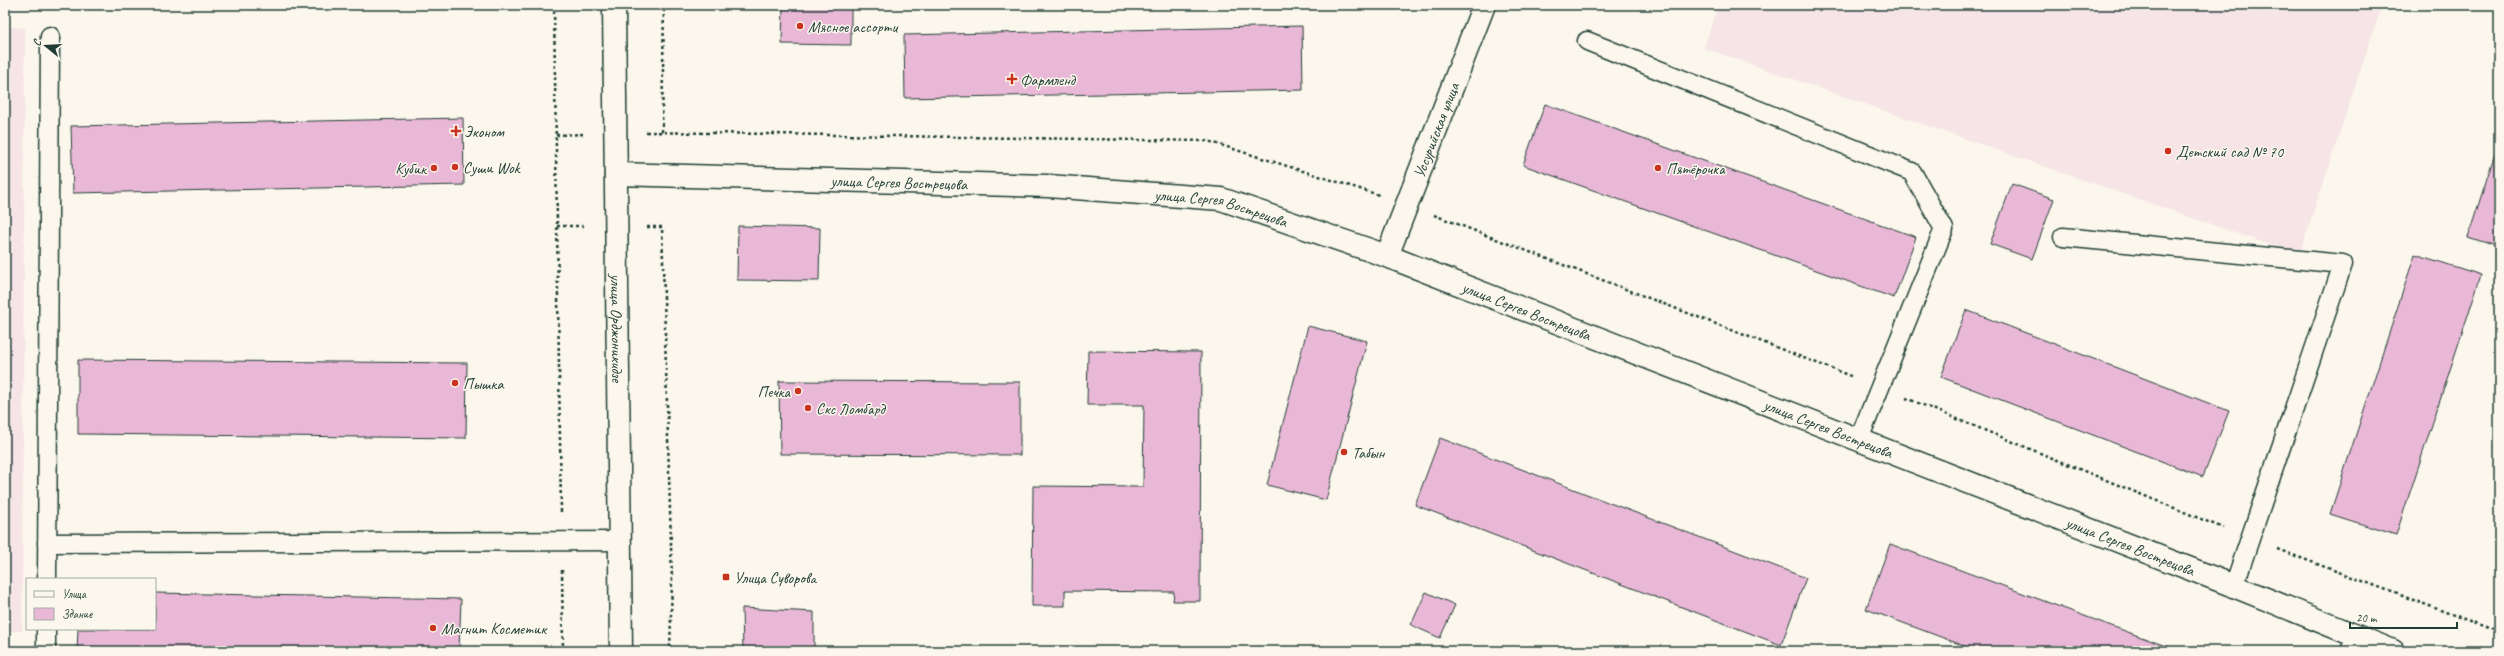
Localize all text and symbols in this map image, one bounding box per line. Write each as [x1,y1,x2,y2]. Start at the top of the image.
place label: Мясное ассорти [808,17,898,37]
marker: Мясное ассорти [795,21,805,31]
north arrow [26,26,66,66]
text: С [29,37,44,48]
place label: Фармленд [1020,70,1077,90]
marker: Фармленд [1007,74,1017,84]
street label: Уссурийская улица [1409,79,1465,181]
place label: Эконом [464,122,505,142]
marker: Эконом [451,126,461,136]
place label: Детский сад № 70 [2176,142,2285,162]
marker: Детский сад № 70 [2163,146,2173,156]
place label: Суши Wok [463,158,521,178]
place label: Кубик [395,159,427,179]
place label: Пятёрочка [1666,159,1726,179]
marker: Суши Wok [450,162,460,172]
marker: Кубик [429,163,439,173]
marker: Пятёрочка [1653,163,1663,173]
street label: улица Сергея Вострецова [829,171,968,195]
street label: улица Сергея Вострецова [1153,185,1291,232]
street label: улица Орджоникидзе [606,273,627,384]
street label: улица Сергея Вострецова [1458,277,1594,346]
place label: Пышка [463,374,504,394]
marker: Пышка [450,378,460,388]
place label: Печка [758,382,792,402]
marker: Печка [793,386,803,396]
street label: улица Сергея Вострецова [1760,395,1896,463]
place label: Скс Ломбард [816,399,886,419]
marker: Скс Ломбард [803,403,813,413]
place label: Табын [1352,443,1386,463]
marker: Табын [1339,447,1349,457]
street label: улица Сергея Вострецова [2062,512,2198,581]
place label: Улица Суворова [734,568,818,588]
marker: Улица Суворова [721,572,731,582]
legend [26,578,156,630]
text: Улица [62,586,87,602]
scale bar [2350,604,2457,630]
text: Здание [62,606,93,622]
text: 20 m [2356,610,2378,626]
place label: Магнит Косметик [441,619,548,639]
marker: Магнит Косметик [428,623,438,633]

